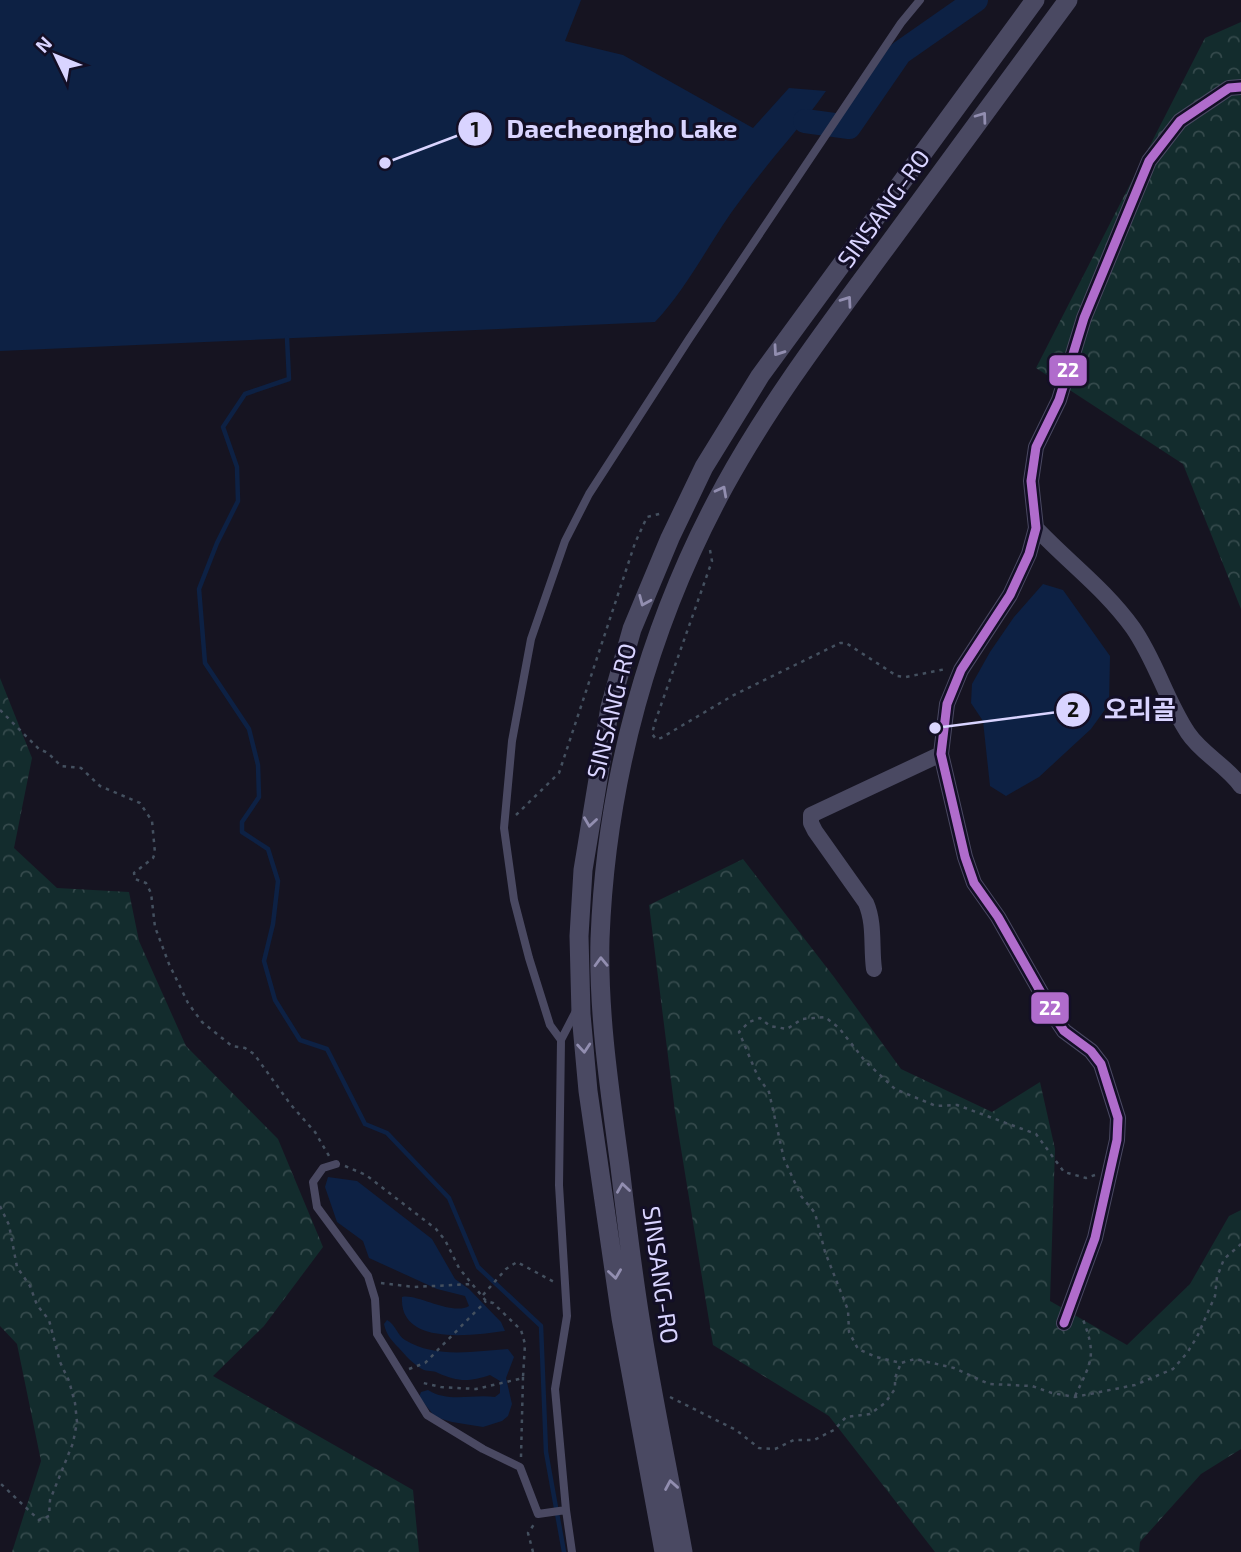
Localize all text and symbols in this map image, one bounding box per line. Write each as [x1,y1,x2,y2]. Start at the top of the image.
north arrow [21,21,91,91]
text: N [30,31,56,57]
callout: Daecheongho Lake [457,106,751,153]
text: Daecheongho Lake [507,112,737,143]
one-way arrow [974,112,986,125]
text: 1 [470,116,480,141]
street label: SINSANG-RO [830,143,935,273]
one-way arrow [839,296,851,309]
one-way arrow [774,343,786,356]
line badge: 22 [1048,354,1088,387]
text: 22 [1057,358,1079,381]
one-way arrow [714,486,728,498]
one-way arrow [638,595,652,607]
street label: SINSANG-RO [580,640,641,781]
callout: 오리골 [1056,686,1190,733]
text: 오리골 [1104,693,1176,724]
text: 2 [1067,696,1079,721]
one-way arrow [583,816,598,828]
one-way arrow [593,956,609,966]
line badge: 22 [1030,991,1070,1025]
text: 22 [1039,996,1061,1019]
one-way arrow [576,1043,591,1054]
one-way arrow [615,1182,630,1194]
street label: SINSANG-RO [637,1204,685,1345]
one-way arrow [607,1268,622,1280]
one-way arrow [664,1479,679,1491]

